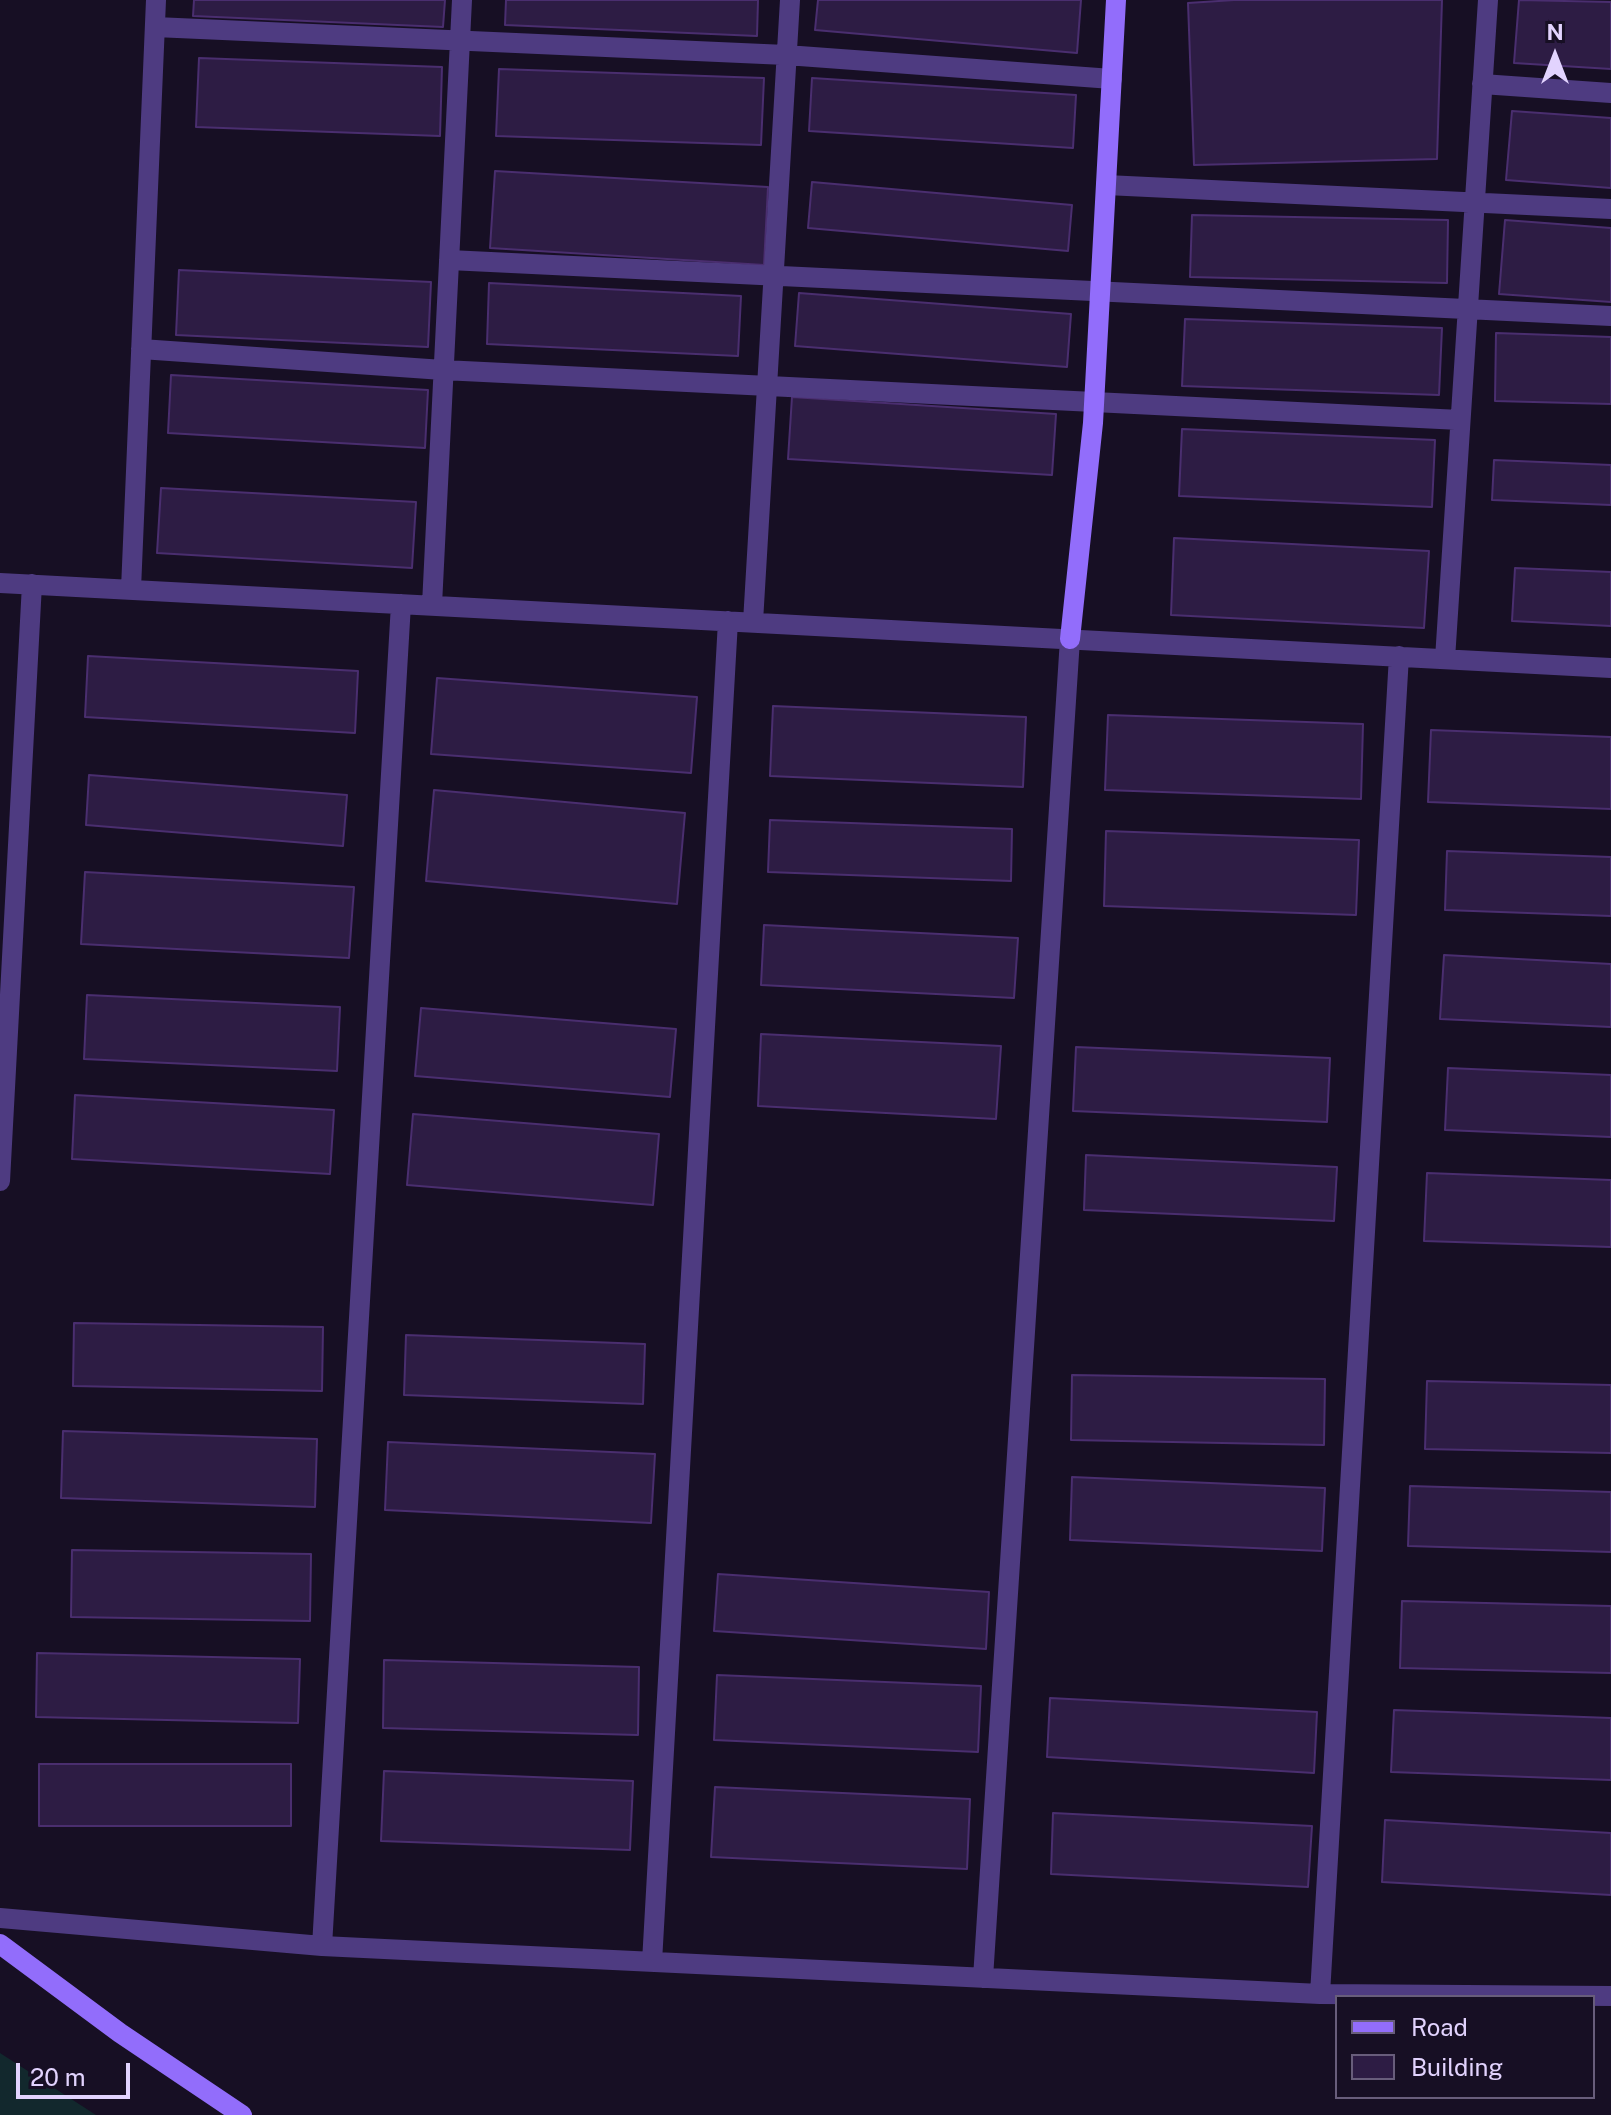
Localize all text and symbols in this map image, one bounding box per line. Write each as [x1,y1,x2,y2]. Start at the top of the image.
north arrow [1515,16,1595,96]
text: N [1546,19,1564,45]
legend [1335,1995,1595,2099]
text: Road [1411,2013,1468,2041]
scale bar [20,2047,134,2097]
text: Building [1411,2053,1503,2081]
text: 20 m [30,2063,86,2091]

